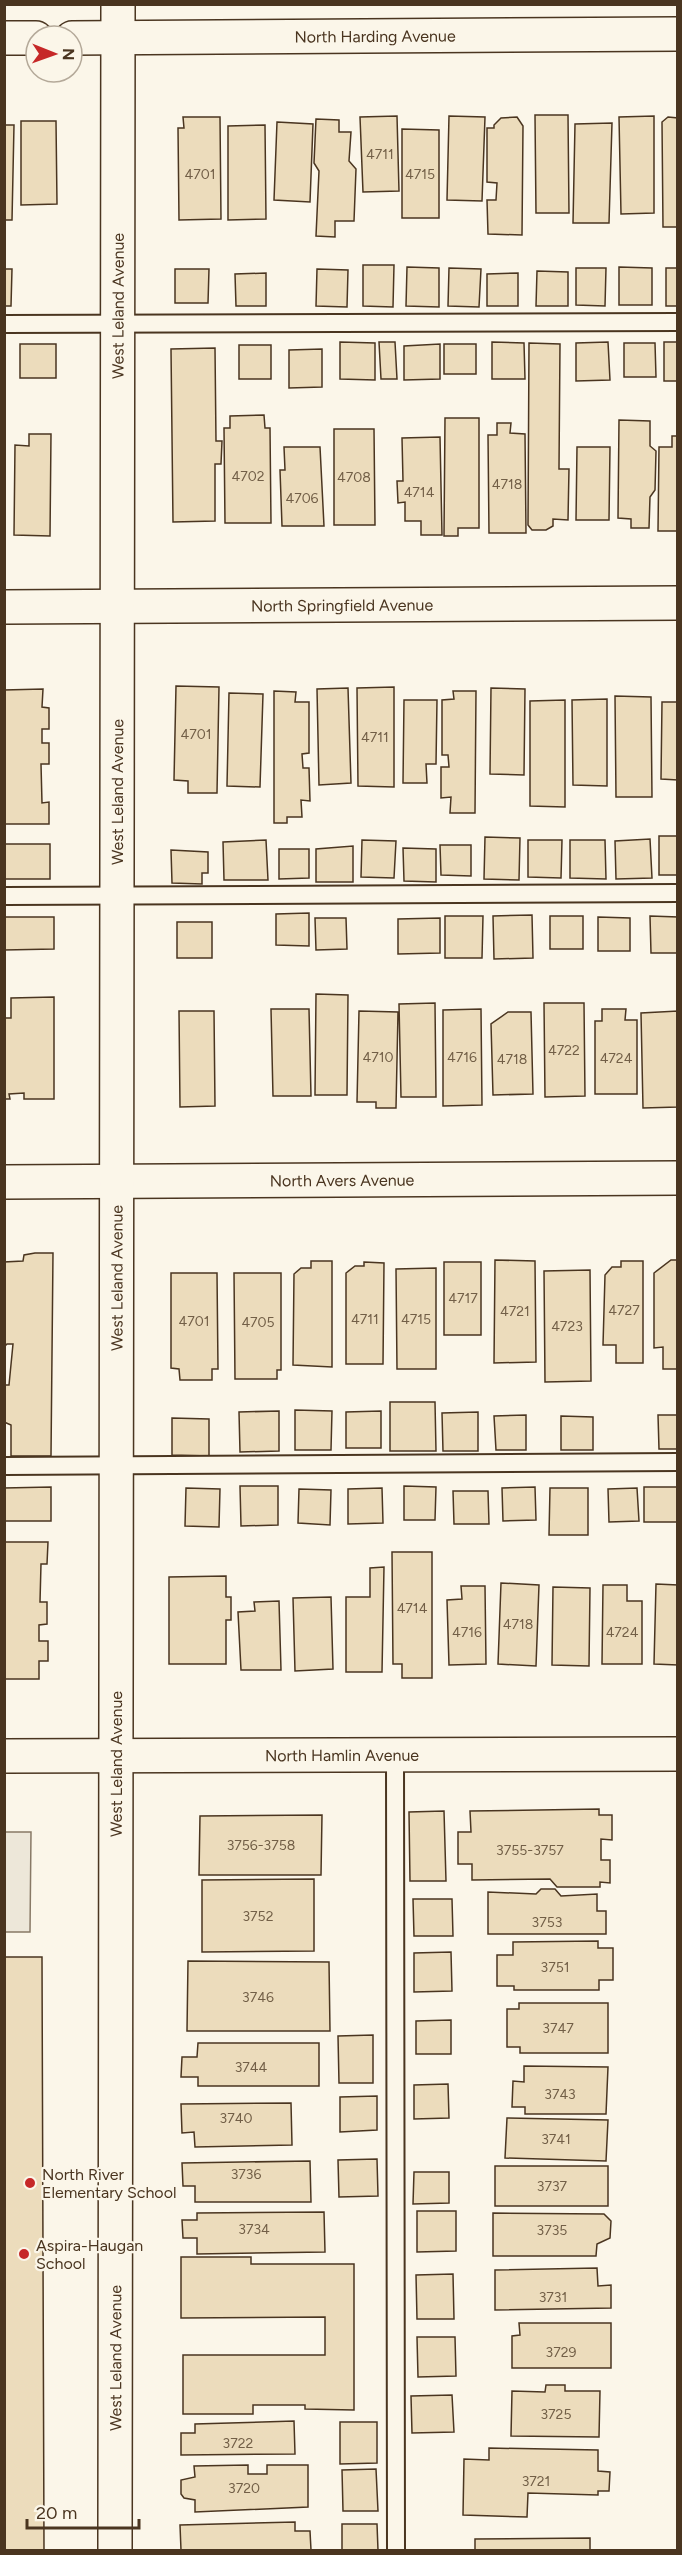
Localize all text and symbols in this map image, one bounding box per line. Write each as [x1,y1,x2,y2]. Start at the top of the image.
north arrow [24,24,84,84]
street label: North Harding Avenue [294,26,456,46]
text: N [59,48,78,61]
house number: 4711 [366,146,394,163]
house number: 4701 [185,166,215,183]
house number: 4715 [405,166,435,183]
street label: West Leland Avenue [108,233,127,379]
house number: 4702 [231,468,265,485]
house number: 4708 [337,469,371,486]
house number: 4718 [492,476,522,493]
house number: 4714 [404,484,435,501]
house number: 4706 [285,490,319,507]
street label: North Springfield Avenue [251,595,433,615]
street label: West Leland Avenue [107,719,127,865]
house number: 4701 [181,726,211,743]
house number: 4711 [361,729,389,746]
house number: 4722 [548,1042,580,1059]
house number: 4710 [363,1049,394,1066]
house number: 4716 [447,1049,477,1066]
house number: 4724 [600,1050,633,1067]
house number: 4718 [497,1051,527,1068]
street label: North Avers Avenue [270,1170,415,1190]
street label: West Leland Avenue [107,1205,126,1351]
house number: 4717 [448,1290,478,1307]
house number: 4727 [608,1302,640,1319]
house number: 4721 [500,1303,530,1320]
house number: 4711 [351,1311,379,1328]
house number: 4715 [401,1311,431,1328]
house number: 4701 [179,1313,209,1330]
house number: 4705 [241,1314,275,1331]
house number: 4723 [551,1318,583,1335]
house number: 4714 [397,1600,428,1617]
house number: 4718 [503,1616,533,1633]
house number: 4716 [452,1624,482,1641]
house number: 4724 [606,1624,639,1641]
street label: West Leland Avenue [106,1691,126,1837]
street label: North Hamlin Avenue [265,1745,419,1765]
house number: 3756-3758 [227,1837,295,1854]
house number: 3755-3757 [496,1842,564,1859]
house number: 3752 [242,1908,274,1925]
house number: 3753 [532,1914,562,1931]
house number: 3751 [541,1959,569,1976]
house number: 3746 [242,1989,274,2006]
house number: 3747 [542,2020,574,2037]
house number: 3744 [235,2059,268,2076]
house number: 3743 [544,2086,576,2103]
house number: 3740 [220,2110,252,2127]
house number: 3741 [541,2131,571,2148]
place label: North River Elementary School [42,2165,176,2202]
house number: 3736 [231,2166,261,2183]
marker: North River Elementary School [23,2176,37,2190]
house number: 3737 [537,2178,568,2195]
house number: 3734 [238,2221,270,2238]
house number: 3735 [537,2222,567,2239]
place label: Aspira-Haugan School [36,2236,143,2273]
marker: Aspira-Haugan School [17,2247,31,2261]
street label: West Leland Avenue [106,2285,125,2431]
house number: 3731 [539,2289,567,2306]
house number: 3729 [546,2344,577,2361]
house number: 3725 [540,2406,572,2423]
house number: 3722 [223,2435,253,2452]
house number: 3721 [522,2473,550,2490]
house number: 3720 [228,2480,260,2497]
scale bar [27,2492,140,2530]
text: 20 m [36,2502,77,2524]

